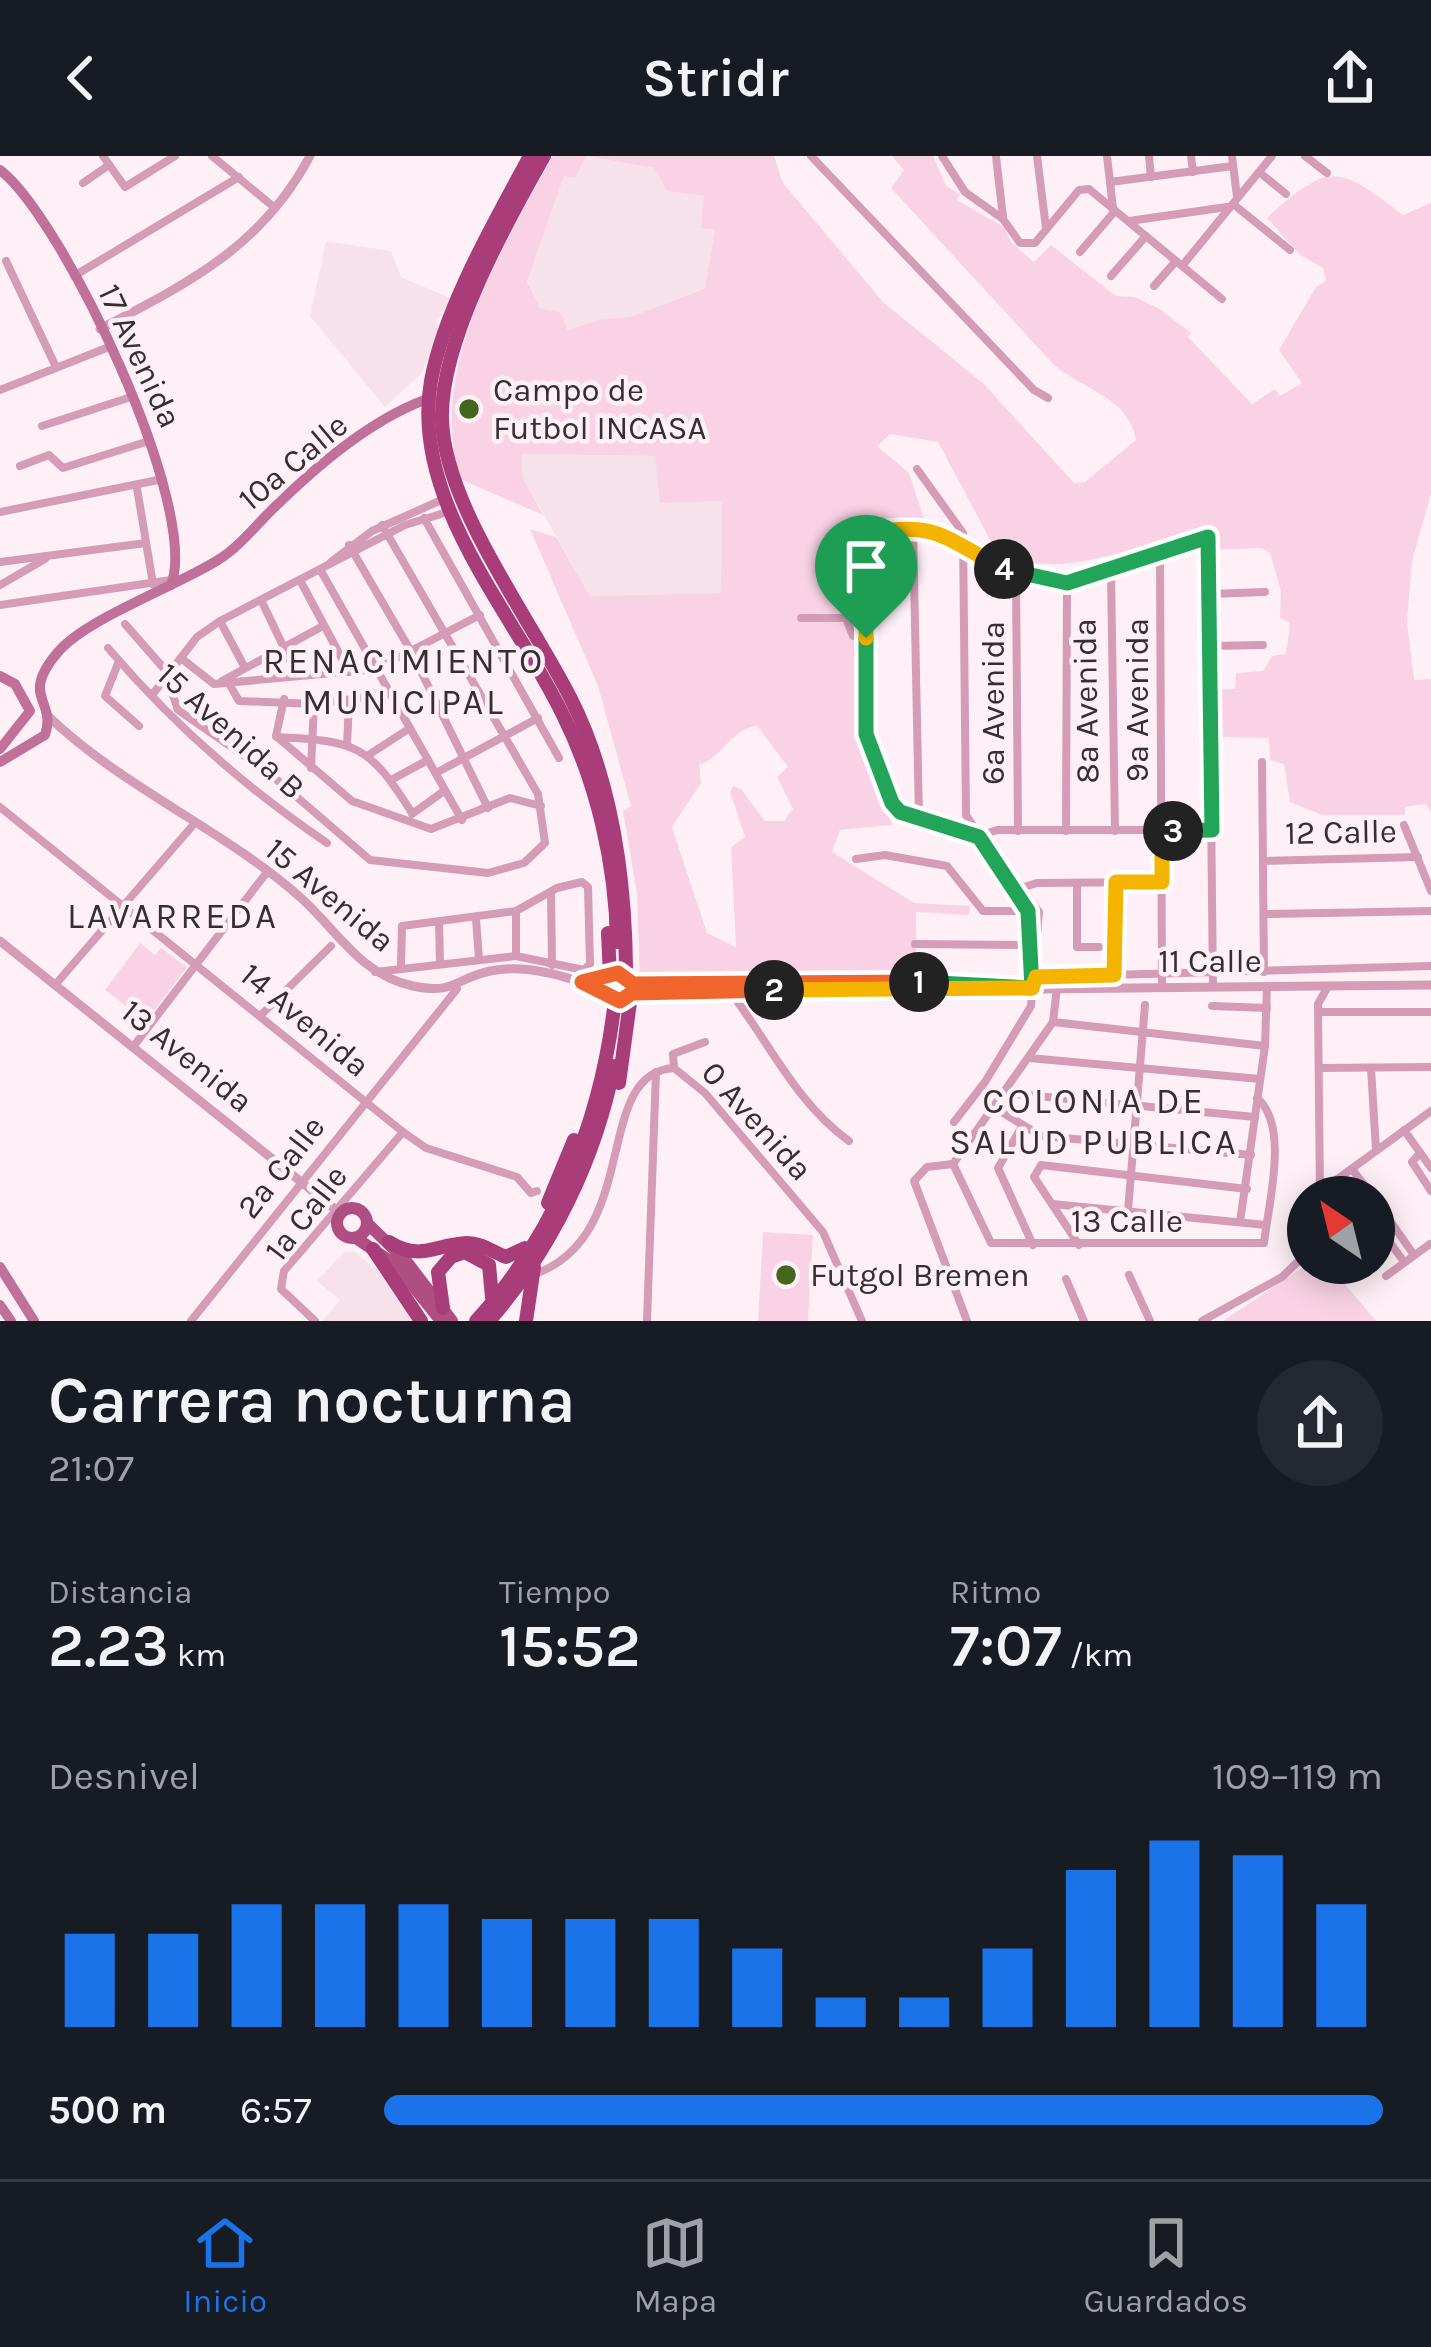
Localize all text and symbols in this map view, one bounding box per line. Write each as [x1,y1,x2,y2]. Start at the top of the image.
icon: back [48,45,114,111]
icon: share [1317,45,1383,111]
text: Stridr [642,46,789,110]
street label: 17 Avenida [90,278,190,434]
place label: Campo de Futbol INCASA [493,371,707,447]
marker: Campo de Futbol INCASA [456,396,482,422]
street label: 10a Calle [231,406,355,518]
pin [815,515,917,638]
icon: arrive [833,533,899,599]
pin: 4 [974,539,1034,599]
text: 4 [994,550,1014,588]
street label: 8a Avenida [1066,618,1106,784]
street label: 9a Avenida [1118,618,1156,782]
street label: 6a Avenida [974,621,1012,785]
district label: RENACIMIENTO MUNICIPAL [263,640,545,723]
street label: 15 Avenida B [150,655,312,807]
pin: 3 [1143,801,1203,861]
text: 3 [1163,812,1183,850]
street label: 12 Calle [1285,812,1397,852]
street label: 15 Avenida [258,830,402,960]
district label: LAVARREDA [67,895,279,937]
street label: 11 Calle [1158,942,1262,980]
pin: 1 [889,952,949,1012]
street label: 14 Avenida [233,955,377,1085]
pin: 2 [744,960,804,1020]
text: 1 [913,963,925,1001]
text: 2 [764,971,784,1009]
street label: 13 Avenida [114,992,260,1120]
street label: 0 Avenida [694,1054,820,1188]
district label: COLONIA DE SALUD PUBLICA [949,1080,1239,1163]
street label: 2a Calle [229,1108,333,1226]
street label: 1a Calle [257,1158,355,1268]
north arrow [1287,1176,1395,1284]
map controls [1287,1176,1395,1284]
street label: 13 Calle [1071,1202,1183,1240]
place label: Futgol Bremen [810,1256,1030,1294]
marker: Futgol Bremen [773,1262,799,1288]
button: share [1257,1360,1383,1486]
text: Carrera nocturna [48,1361,576,1439]
text: 21:07 [48,1445,134,1491]
text: Distancia [48,1573,192,1611]
text: Tiempo [499,1573,611,1611]
text: Ritmo [950,1573,1041,1611]
text: 2.23 [48,1611,169,1681]
text: 15:52 [499,1611,641,1681]
text: 7:07 [950,1611,1062,1681]
text: km [169,1636,226,1674]
text: /km [1062,1636,1133,1674]
text: Desnivel [48,1753,200,1799]
text: 109–119 m [1212,1753,1383,1799]
text: 500 m [48,2087,167,2133]
text: 6:57 [240,2087,312,2133]
tab: Inicio [183,2210,267,2320]
tab: Mapa [634,2210,717,2320]
tab: Guardados [1084,2210,1248,2320]

